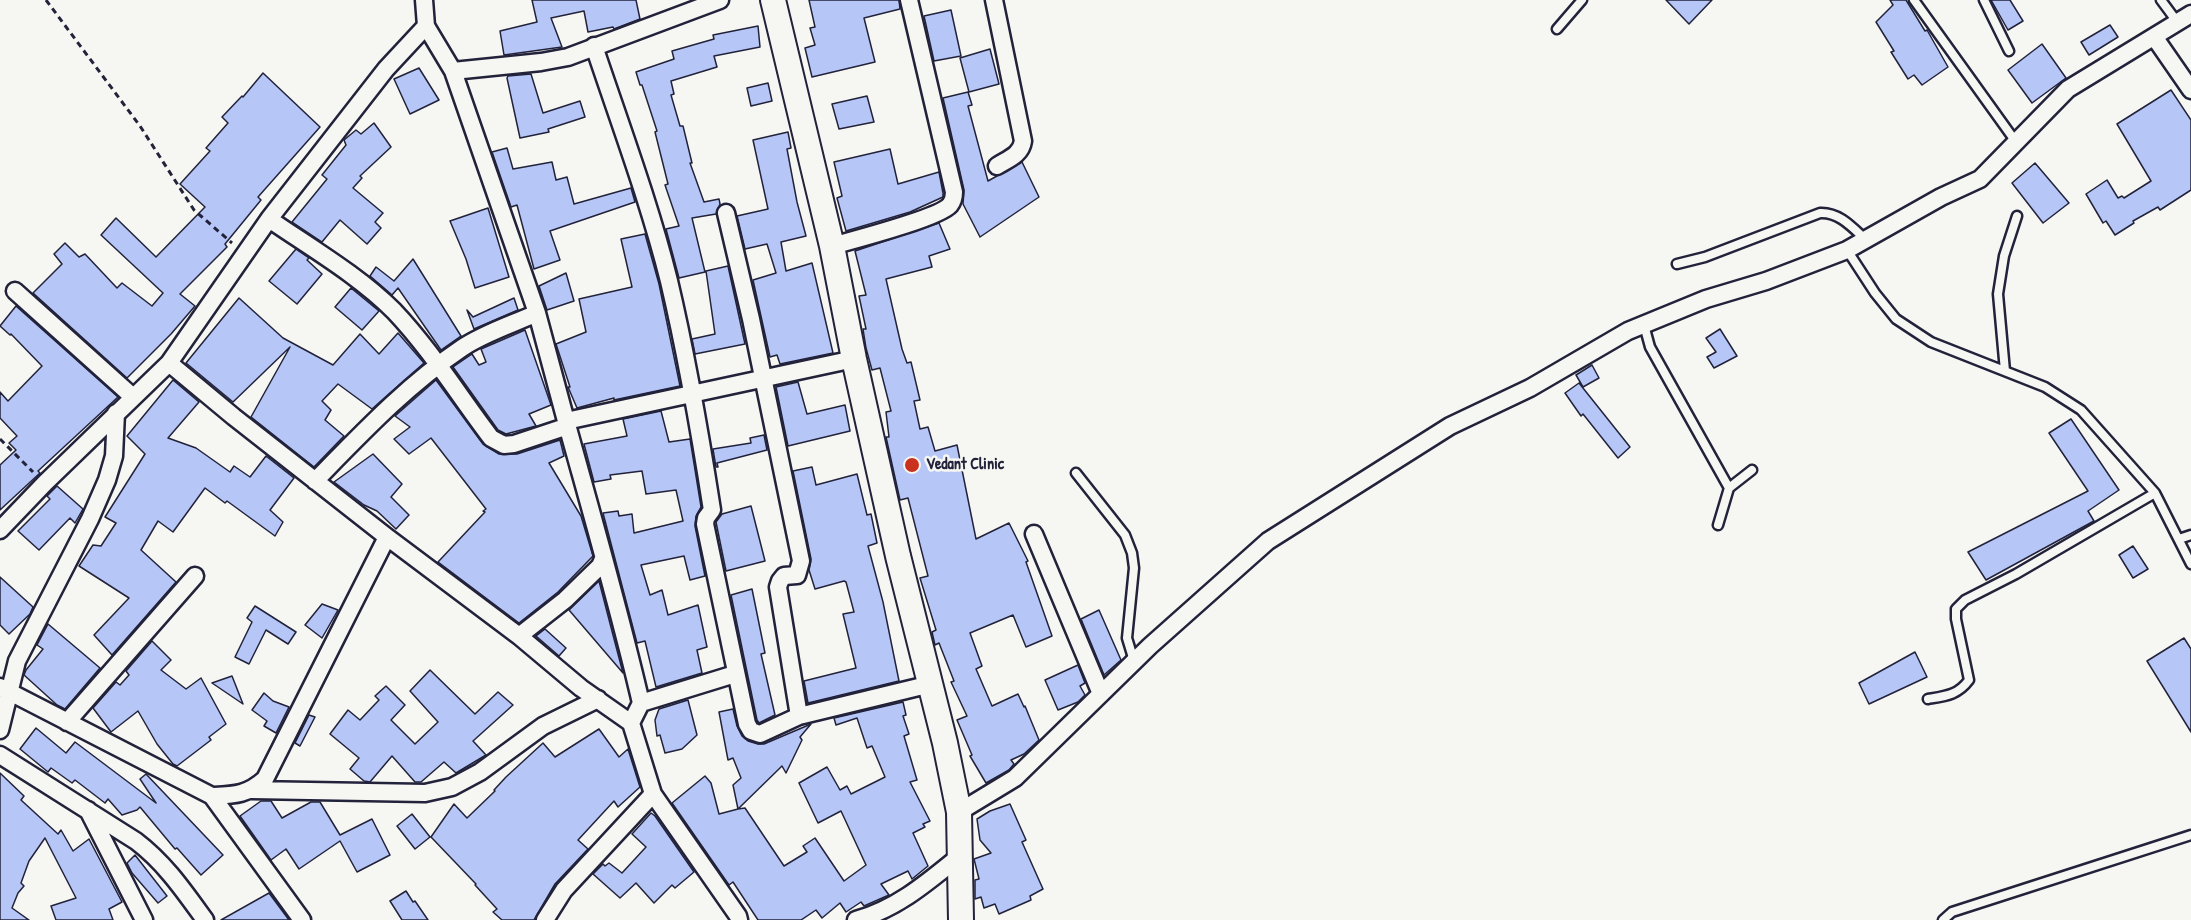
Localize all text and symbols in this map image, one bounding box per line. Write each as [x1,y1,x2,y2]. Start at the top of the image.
place label: Vedant Clinic [926,455,1004,475]
marker: Vedant Clinic [903,456,921,474]

